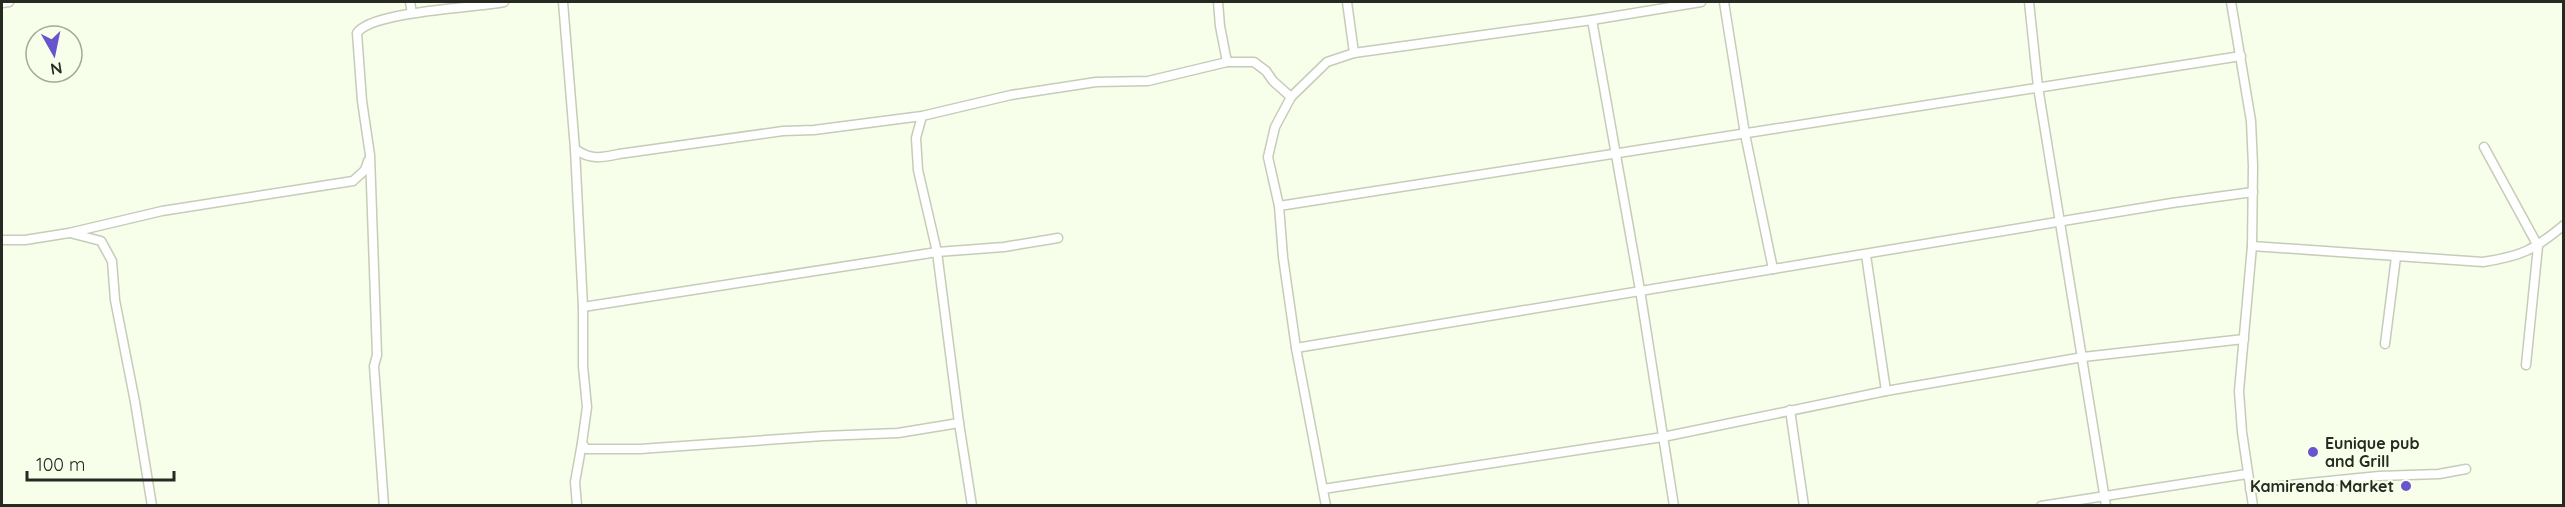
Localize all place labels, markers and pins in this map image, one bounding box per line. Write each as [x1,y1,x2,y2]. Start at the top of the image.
place label: Eunique pub and Grill [2325,433,2420,471]
marker: Eunique pub and Grill [2306,445,2320,459]
place label: Kamirenda Market [2250,476,2394,496]
marker: Kamirenda Market [2399,479,2413,493]

